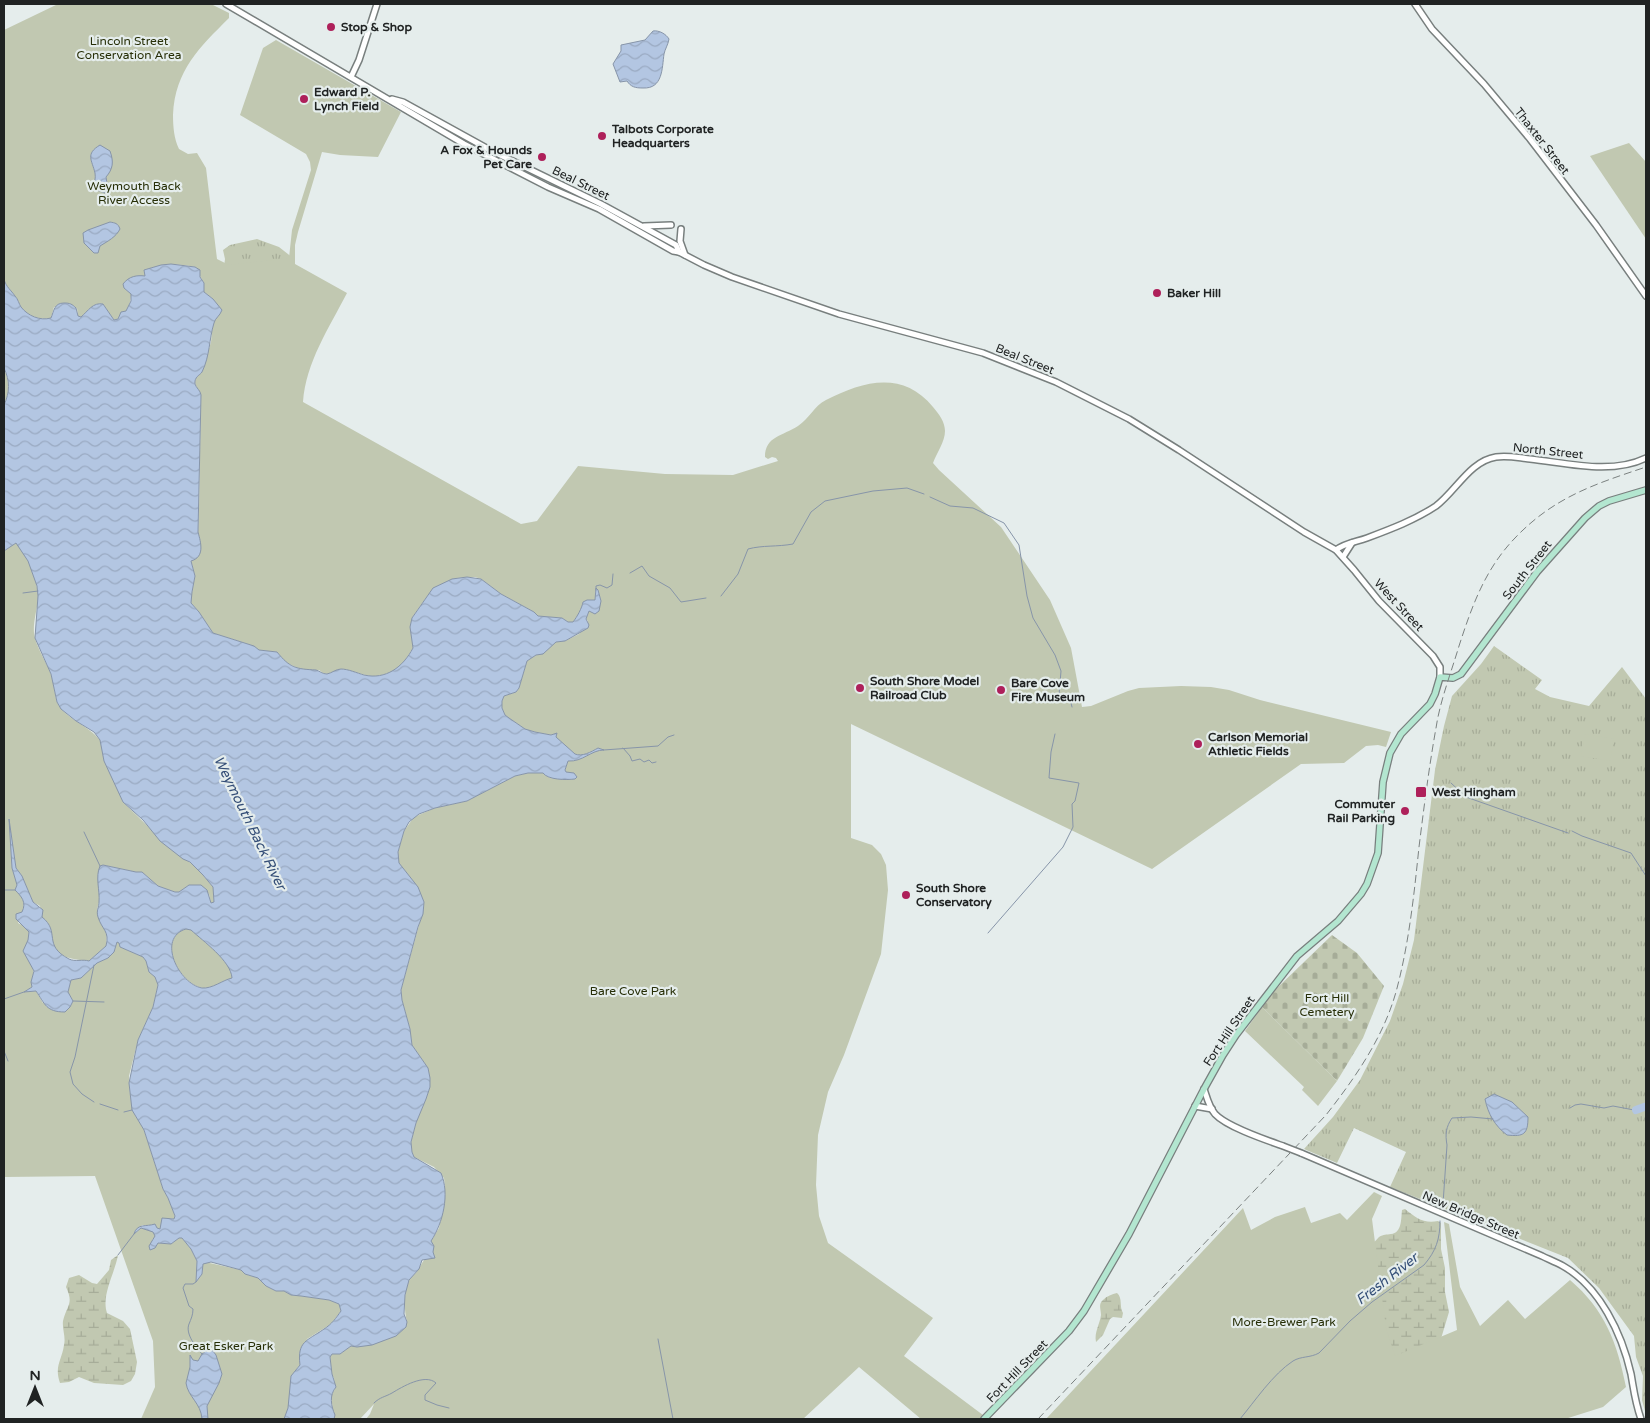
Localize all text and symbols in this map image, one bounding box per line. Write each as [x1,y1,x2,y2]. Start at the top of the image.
place label: Stop & Shop [341,20,412,35]
marker: Stop & Shop [325,21,337,33]
park label: Lincoln Street Conservation Area [77,34,181,62]
place label: Edward P. Lynch Field [314,85,379,114]
marker: Edward P. Lynch Field [298,93,310,105]
street label: Thaxter Street [1512,105,1573,178]
place label: Talbots Corporate Headquarters [611,122,714,151]
marker: Talbots Corporate Headquarters [596,130,608,142]
place label: A Fox & Hounds Pet Care [440,143,532,171]
marker: A Fox & Hounds Pet Care [536,151,548,163]
street label: Beal Street [550,163,612,203]
park label: Weymouth Back River Access [87,179,181,207]
place label: Baker Hill [1167,286,1221,300]
marker: Baker Hill [1151,287,1163,299]
street label: Beal Street [994,341,1057,377]
street label: North Street [1512,440,1584,462]
street label: South Street [1500,537,1555,602]
street label: West Street [1371,576,1427,634]
place label: South Shore Model Railroad Club [870,674,979,702]
place label: Bare Cove Fire Museum [1011,676,1085,704]
marker: South Shore Model Railroad Club [854,682,866,694]
marker: Bare Cove Fire Museum [995,684,1007,696]
place label: Carlson Memorial Athletic Fields [1208,730,1308,758]
marker: Carlson Memorial Athletic Fields [1192,738,1204,750]
water label: Weymouth Back River [210,753,291,894]
marker: West Hingham [1414,785,1428,799]
place label: West Hingham [1432,785,1516,800]
place label: Commuter Rail Parking [1327,797,1395,826]
marker: Commuter Rail Parking [1399,805,1411,817]
place label: South Shore Conservatory [916,881,992,910]
marker: South Shore Conservatory [900,889,912,901]
park label: Bare Cove Park [590,984,677,998]
park label: Fort Hill Cemetery [1299,991,1355,1019]
street label: Fort Hill Street [1200,993,1258,1069]
street label: New Bridge Street [1420,1188,1522,1242]
water label: Fresh River [1353,1248,1423,1309]
park label: More-Brewer Park [1232,1315,1336,1329]
street label: Fort Hill Street [984,1336,1051,1405]
park label: Great Esker Park [179,1339,274,1353]
north arrow [10,1363,60,1413]
text: N [29,1367,41,1384]

